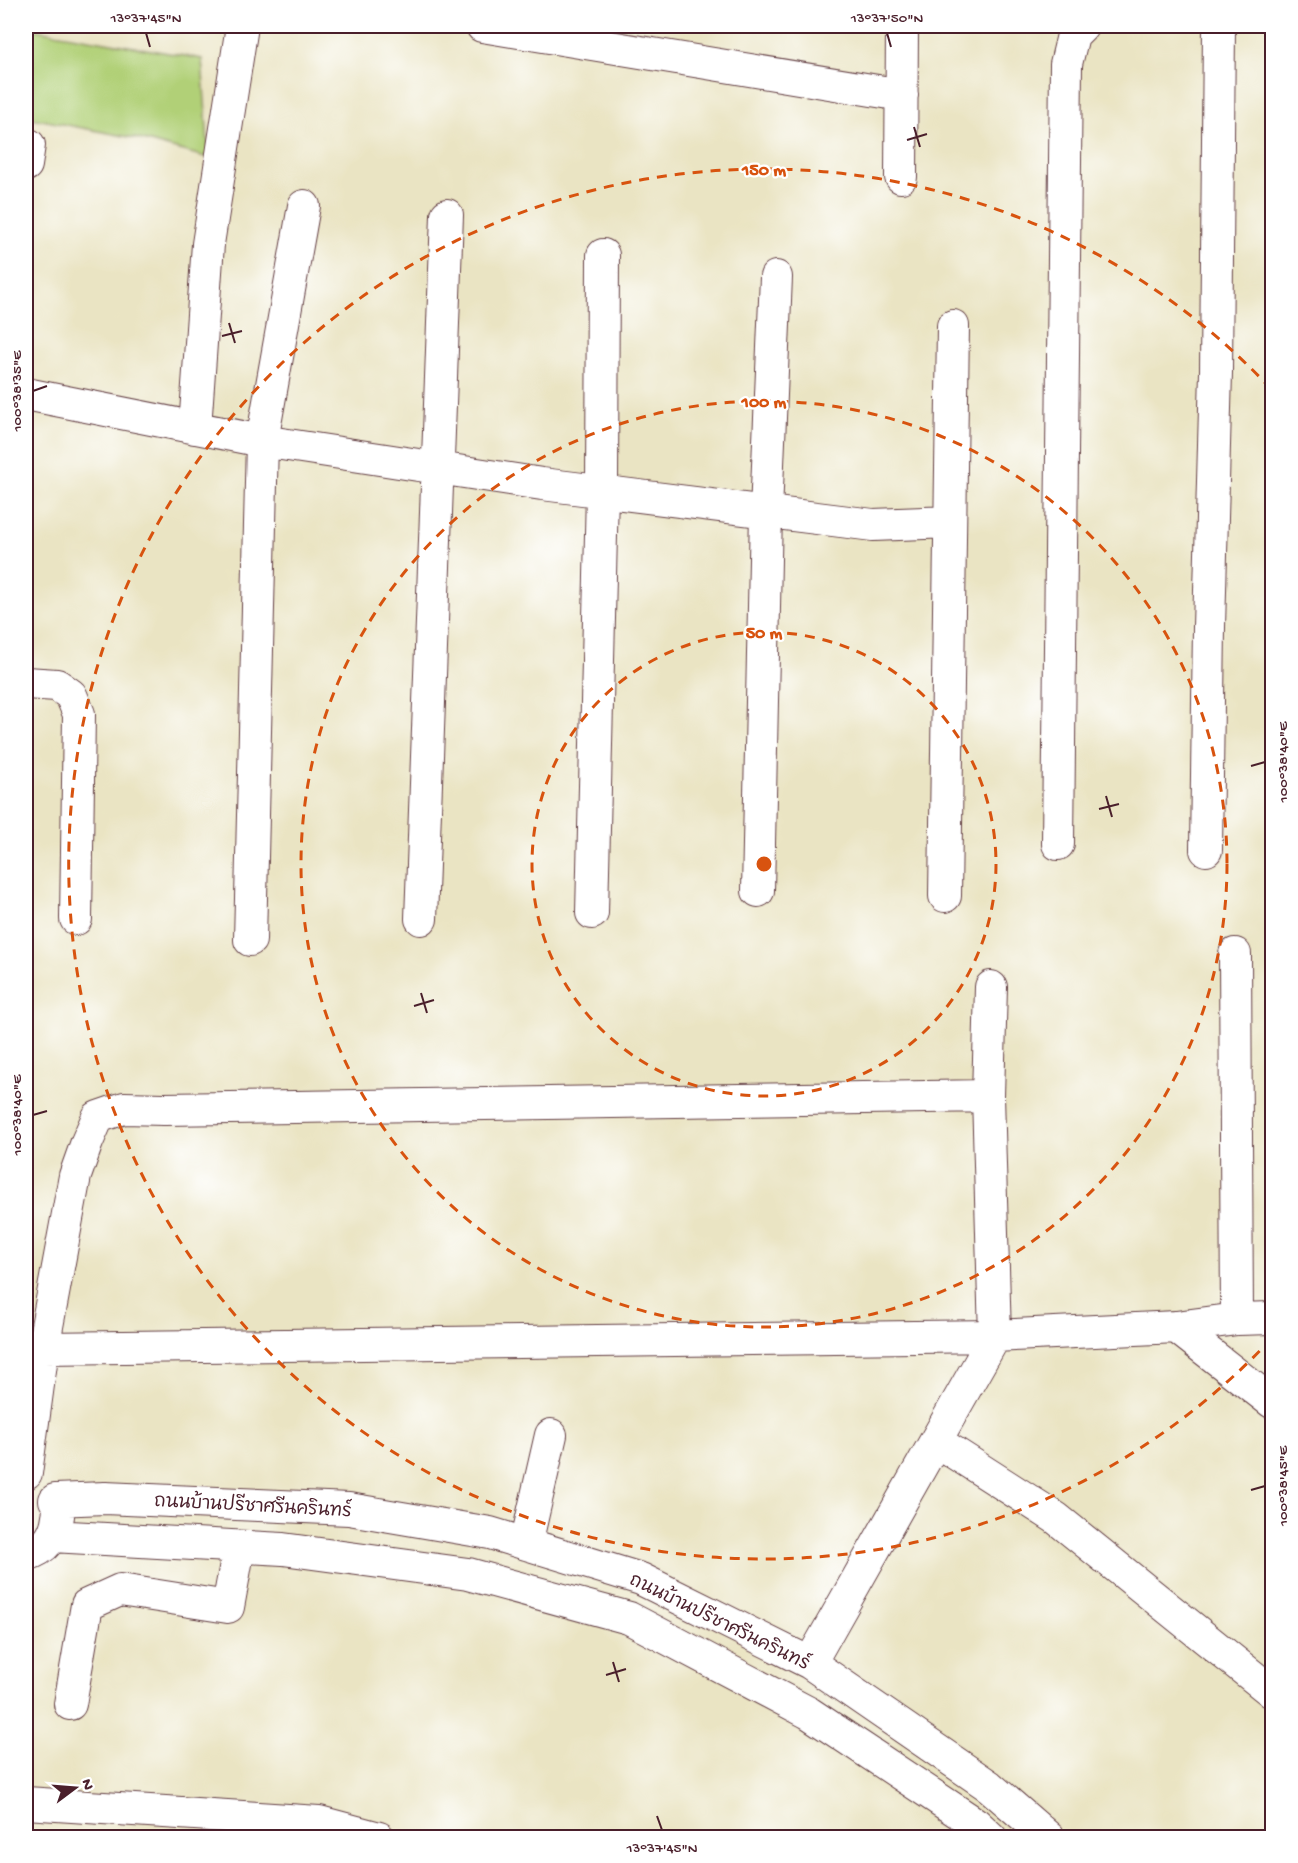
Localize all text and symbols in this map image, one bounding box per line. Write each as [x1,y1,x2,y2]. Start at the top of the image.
text: 13°37'45"N [110,10,182,28]
text: 13°37'50"N [850,10,923,28]
text: 150 m [741,161,786,182]
text: 100°38'35"E [9,350,27,432]
text: 100 m [741,393,787,414]
text: 50 m [746,624,783,645]
text: 100°38'40"E [1275,721,1293,803]
centre of rings [754,854,774,874]
text: 100°38'40"E [9,1074,27,1156]
text: 100°38'45"E [1275,1445,1293,1527]
street label: ถนนบ้านปรีชาศรีนครินทร์ [154,1487,353,1523]
street label: ถนนบ้านปรีชาศรีนครินทร์ [625,1566,815,1676]
north arrow [45,1758,105,1818]
text: N [75,1777,97,1793]
text: 13°37'45"N [626,1840,698,1858]

